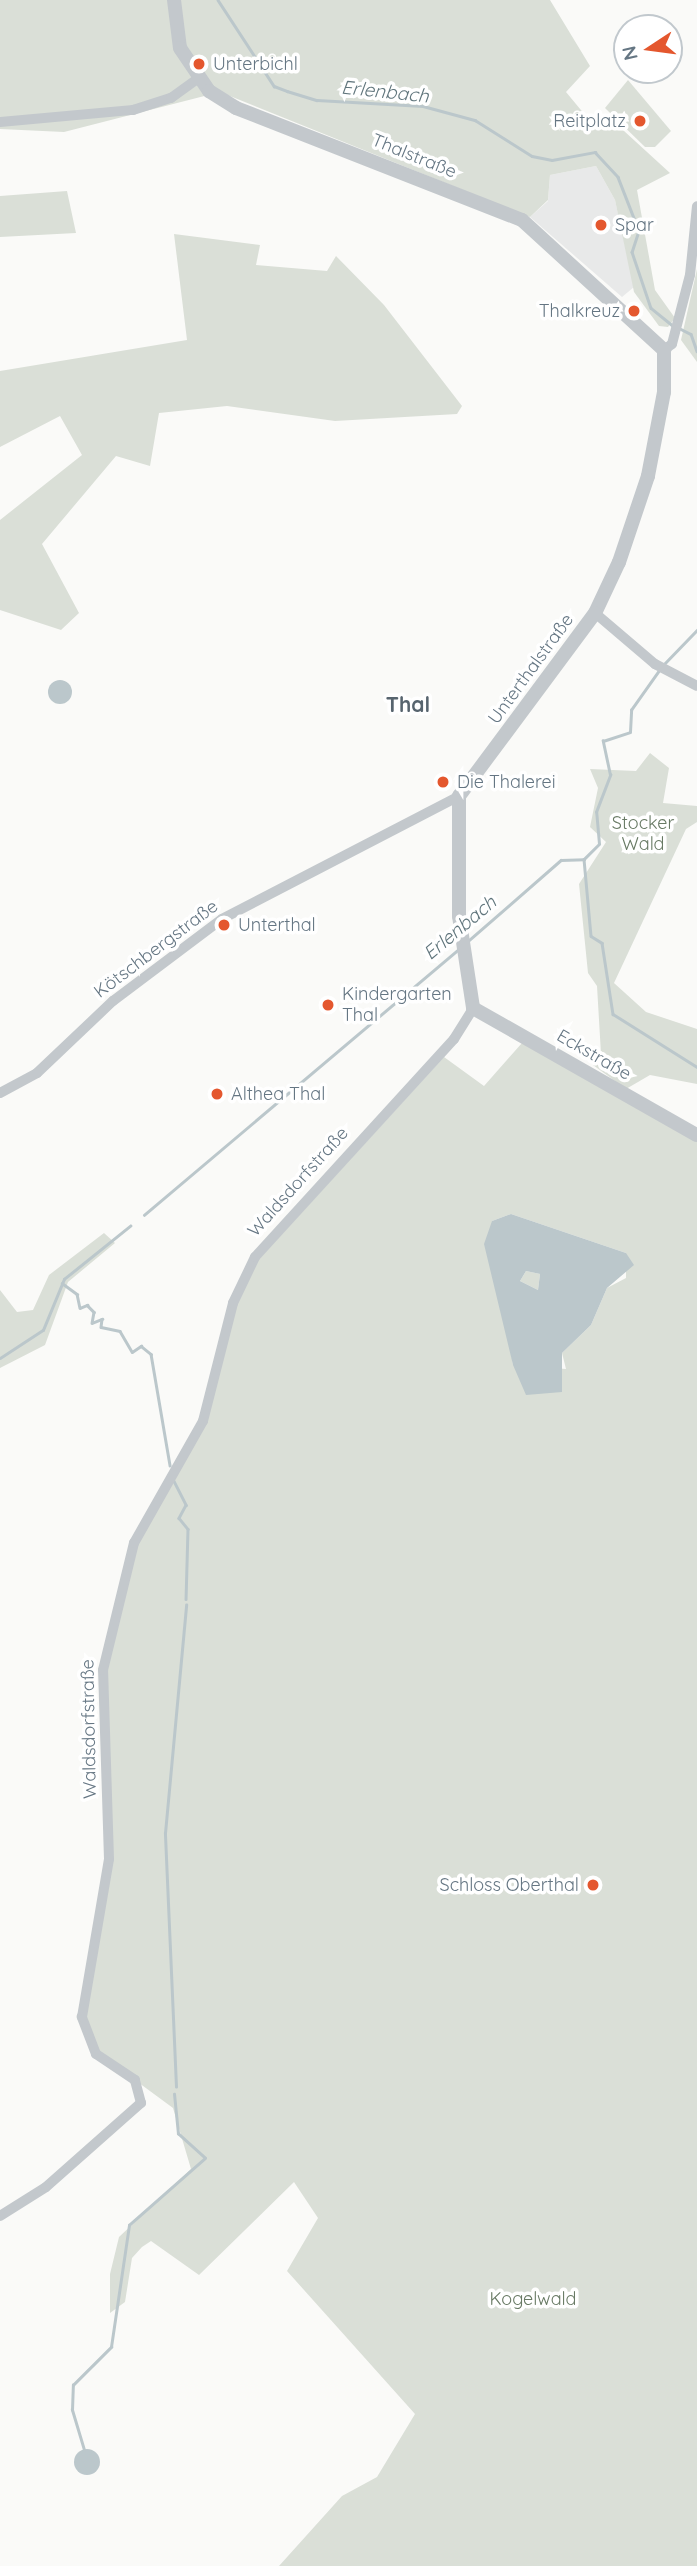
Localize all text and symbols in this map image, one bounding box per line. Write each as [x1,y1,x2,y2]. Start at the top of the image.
north arrow [613,14,683,84]
text: N [616,44,643,63]
place label: Unterbichl [213,53,298,75]
marker: Unterbichl [191,56,207,72]
water label: Erlenbach [340,76,430,108]
place label: Reitplatz [553,110,626,132]
marker: Reitplatz [632,113,648,129]
street label: Thalstraße [369,129,459,183]
place label: Spar [615,214,654,236]
marker: Spar [593,217,609,233]
place label: Thalkreuz [539,300,620,322]
marker: Thalkreuz [626,303,642,319]
street label: Unterthalstraße [484,610,578,728]
district label: Thal [386,691,430,717]
place label: Die Thalerei [457,771,556,793]
marker: Die Thalerei [435,774,451,790]
park label: Stocker Wald [612,813,674,856]
water label: Erlenbach [419,891,501,965]
street label: Kötschbergstraße [90,895,222,1003]
place label: Unterthal [238,914,316,936]
marker: Unterthal [216,917,232,933]
place label: Kindergarten Thal [342,984,452,1026]
marker: Kindergarten Thal [320,997,336,1013]
street label: Eckstraße [553,1025,635,1085]
place label: Althea Thal [231,1083,325,1105]
marker: Althea Thal [209,1086,225,1102]
street label: Waldsdorfstraße [243,1123,353,1241]
street label: Waldsdorfstraße [77,1659,101,1799]
place label: Schloss Oberthal [440,1874,579,1896]
marker: Schloss Oberthal [585,1877,601,1893]
park label: Kogelwald [490,2288,576,2310]

